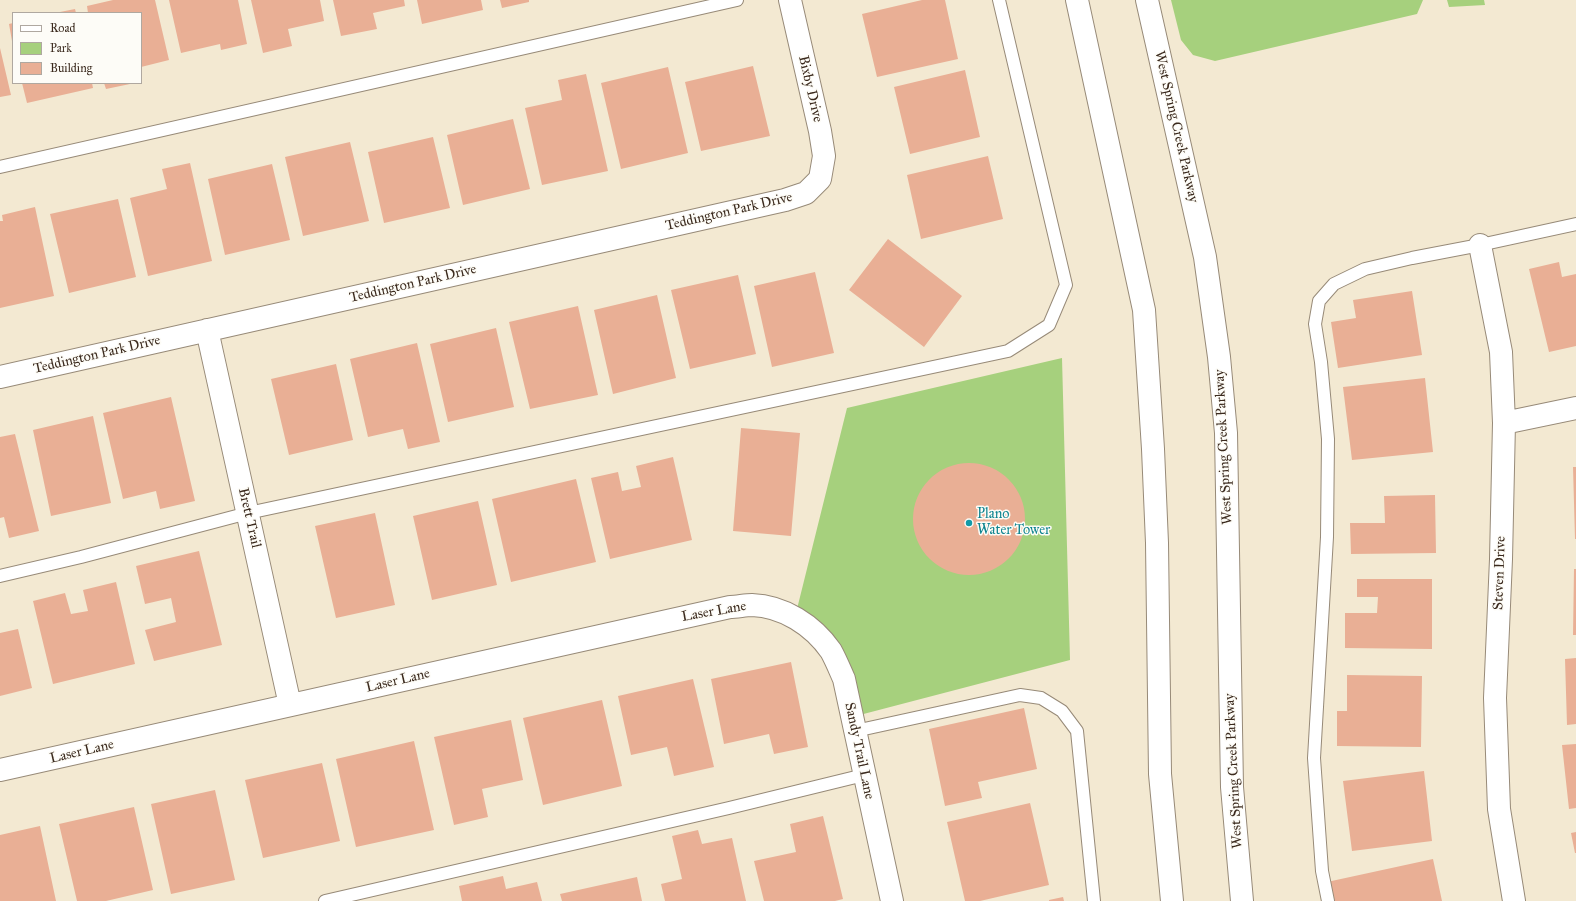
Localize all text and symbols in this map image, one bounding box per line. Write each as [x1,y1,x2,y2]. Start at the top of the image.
legend [12,12,142,84]
text: Road [50,21,76,35]
text: Park [50,41,72,55]
street label: West Spring Creek Parkway [1150,49,1202,205]
street label: Bixby Drive [794,54,826,124]
text: Building [50,61,92,75]
street label: Teddington Park Drive [664,189,794,235]
street label: Teddington Park Drive [348,261,478,307]
street label: Teddington Park Drive [32,332,162,378]
street label: West Spring Creek Parkway [1212,369,1236,525]
street label: Brett Trail [234,486,264,550]
place label: Plano Water Tower [977,507,1050,540]
marker: Plano Water Tower [964,518,974,528]
street label: Steven Drive [1490,536,1510,610]
street label: Laser Lane [680,598,748,626]
street label: Laser Lane [364,665,432,697]
street label: West Spring Creek Parkway [1222,693,1246,849]
street label: Sandy Trail Lane [841,701,877,801]
street label: Laser Lane [48,736,116,768]

